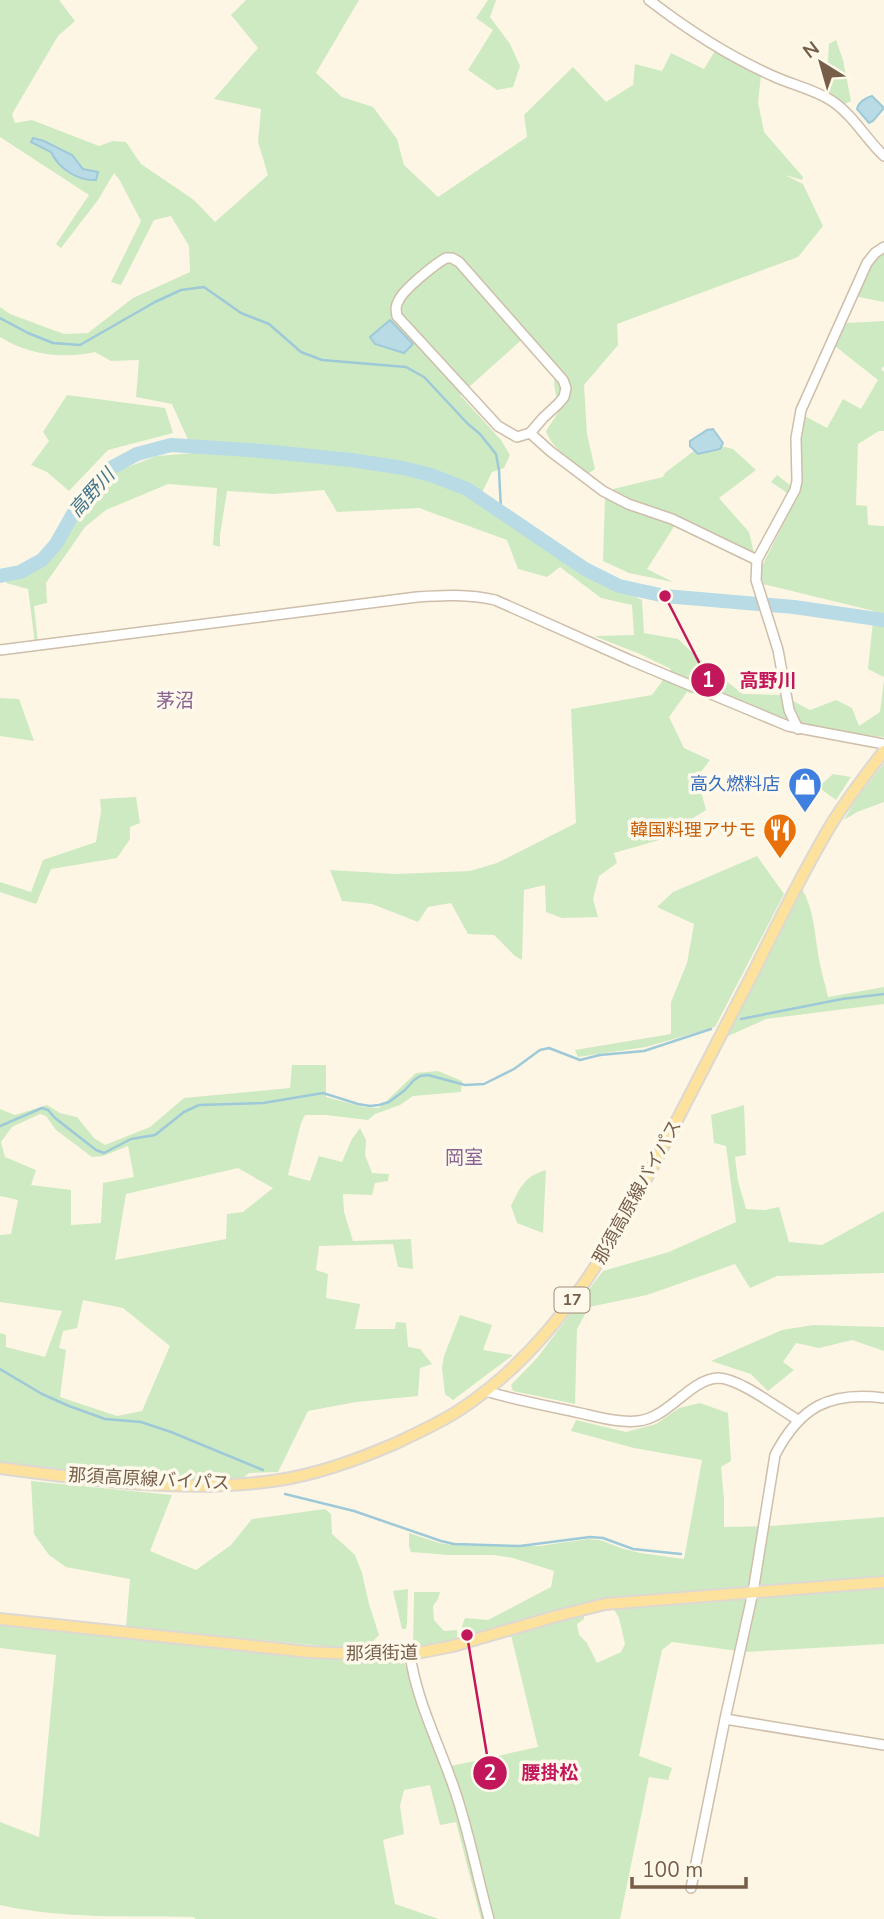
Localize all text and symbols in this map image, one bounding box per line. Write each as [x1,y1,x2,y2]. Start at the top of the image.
north arrow [786,28,856,98]
text: N [798,36,825,65]
water label: 高野川 [63,462,122,523]
callout: 高野川 [690,660,810,700]
text: 1 [702,666,714,694]
text: 高野川 [739,668,797,694]
district label: 茅沼 [156,688,194,714]
shop icon: 高久燃料店 [786,765,824,814]
place label: 高久燃料店 [690,772,780,796]
restaurant icon: 韓国料理アサモ [761,811,799,860]
place label: 韓国料理アサモ [630,818,756,842]
street label: 那須高原線バイパス [587,1115,687,1269]
district label: 岡室 [445,1145,483,1171]
road number: 17 [554,1288,590,1312]
street label: 那須高原線バイパス [68,1463,230,1495]
street label: 那須街道 [346,1640,418,1666]
callout: 腰掛松 [472,1753,592,1793]
text: 2 [484,1759,496,1787]
text: 腰掛松 [521,1760,579,1786]
scale bar [632,1846,746,1890]
text: 100 m [642,1856,703,1884]

